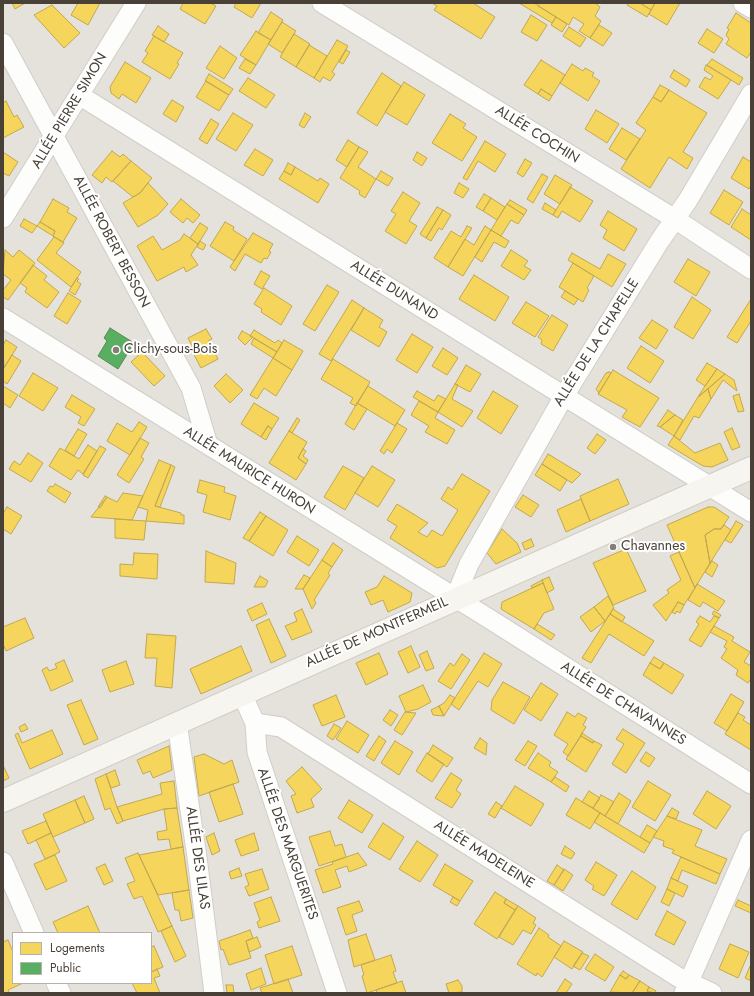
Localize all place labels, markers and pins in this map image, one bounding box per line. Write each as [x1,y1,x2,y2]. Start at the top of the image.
place label: Clichy-sous-Bois [124,342,217,358]
marker: Clichy-sous-Bois [111,345,121,355]
place label: Chavannes [621,539,685,555]
marker: Chavannes [608,542,618,552]

